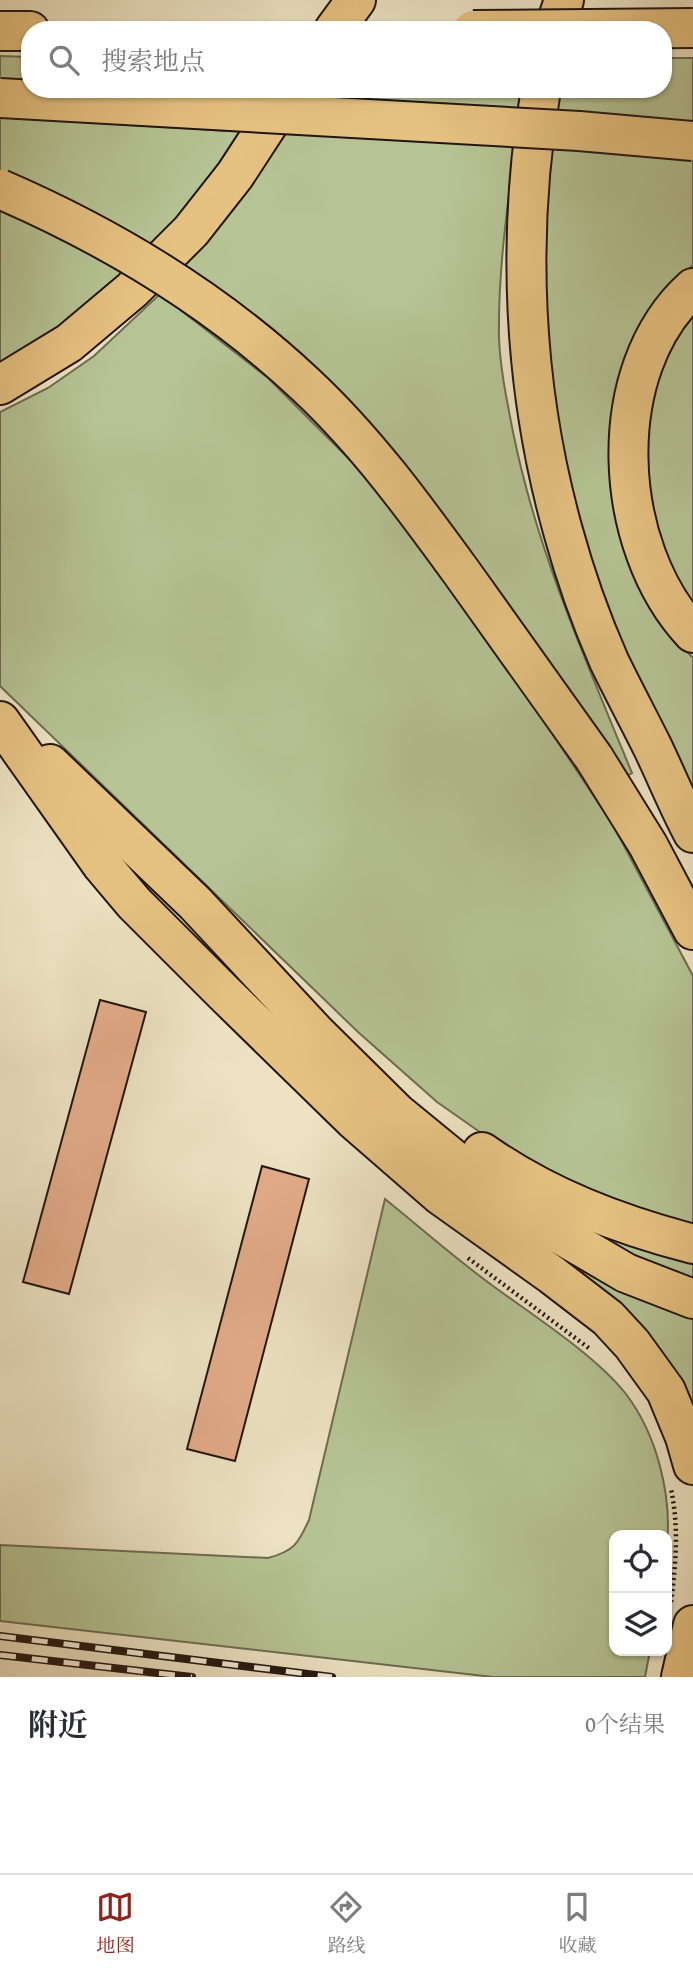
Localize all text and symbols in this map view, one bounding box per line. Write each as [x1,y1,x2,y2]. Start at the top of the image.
search box [21,21,672,98]
icon: search [45,41,83,79]
text: 搜索地点 [101,41,205,80]
map controls [609,1530,672,1656]
button: locate [609,1530,672,1593]
button: layers [609,1593,672,1656]
text: 附近 [28,1702,88,1746]
text: 0个结果 [585,1707,665,1740]
tab: 地图 [96,1888,135,1959]
tab: 路线 [327,1888,366,1959]
tab: 收藏 [558,1888,597,1959]

